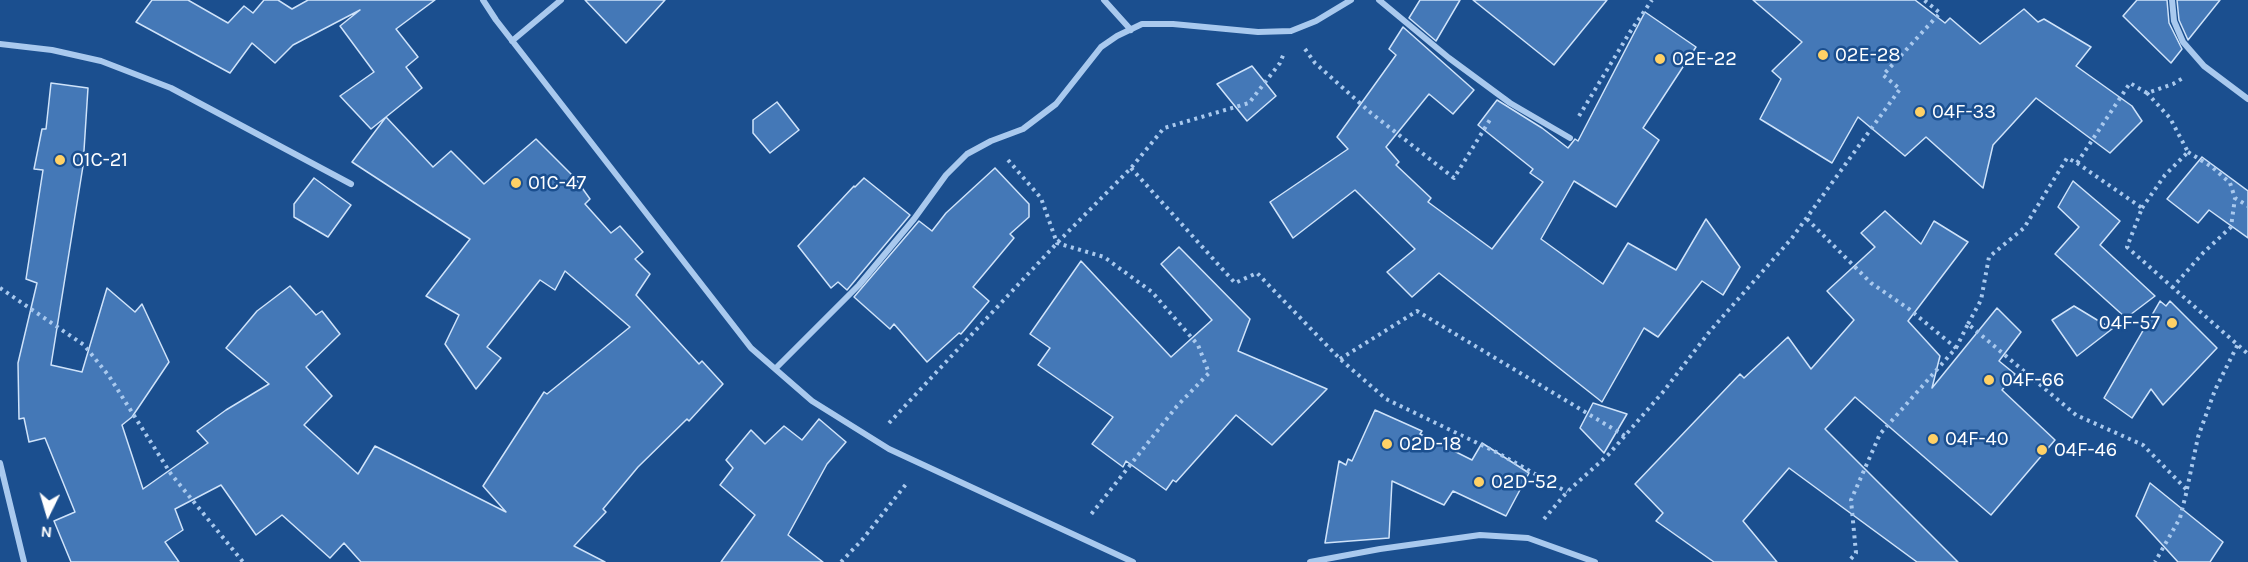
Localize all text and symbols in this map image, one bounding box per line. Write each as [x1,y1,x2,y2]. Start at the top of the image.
place label: 02E-28 [1835,43,1901,67]
place label: 02E-22 [1672,47,1737,71]
marker: 02E-28 [1816,48,1830,62]
marker: 02E-22 [1653,52,1667,66]
place label: 04F-33 [1932,100,1996,124]
marker: 04F-33 [1913,105,1927,119]
place label: 01C-21 [72,148,128,172]
marker: 01C-21 [53,153,67,167]
place label: 01C-47 [528,171,586,195]
marker: 01C-47 [509,176,523,190]
place label: 04F-57 [2099,311,2160,335]
marker: 04F-57 [2165,316,2179,330]
place label: 04F-66 [2001,368,2064,392]
marker: 04F-66 [1982,373,1996,387]
place label: 04F-40 [1945,427,2009,451]
place label: 02D-18 [1399,432,1462,456]
marker: 04F-40 [1926,432,1940,446]
marker: 02D-18 [1380,437,1394,451]
place label: 04F-46 [2054,438,2117,462]
marker: 04F-46 [2035,443,2049,457]
place label: 02D-52 [1491,470,1557,494]
marker: 02D-52 [1472,475,1486,489]
north arrow [18,484,78,544]
text: N [40,522,53,542]

